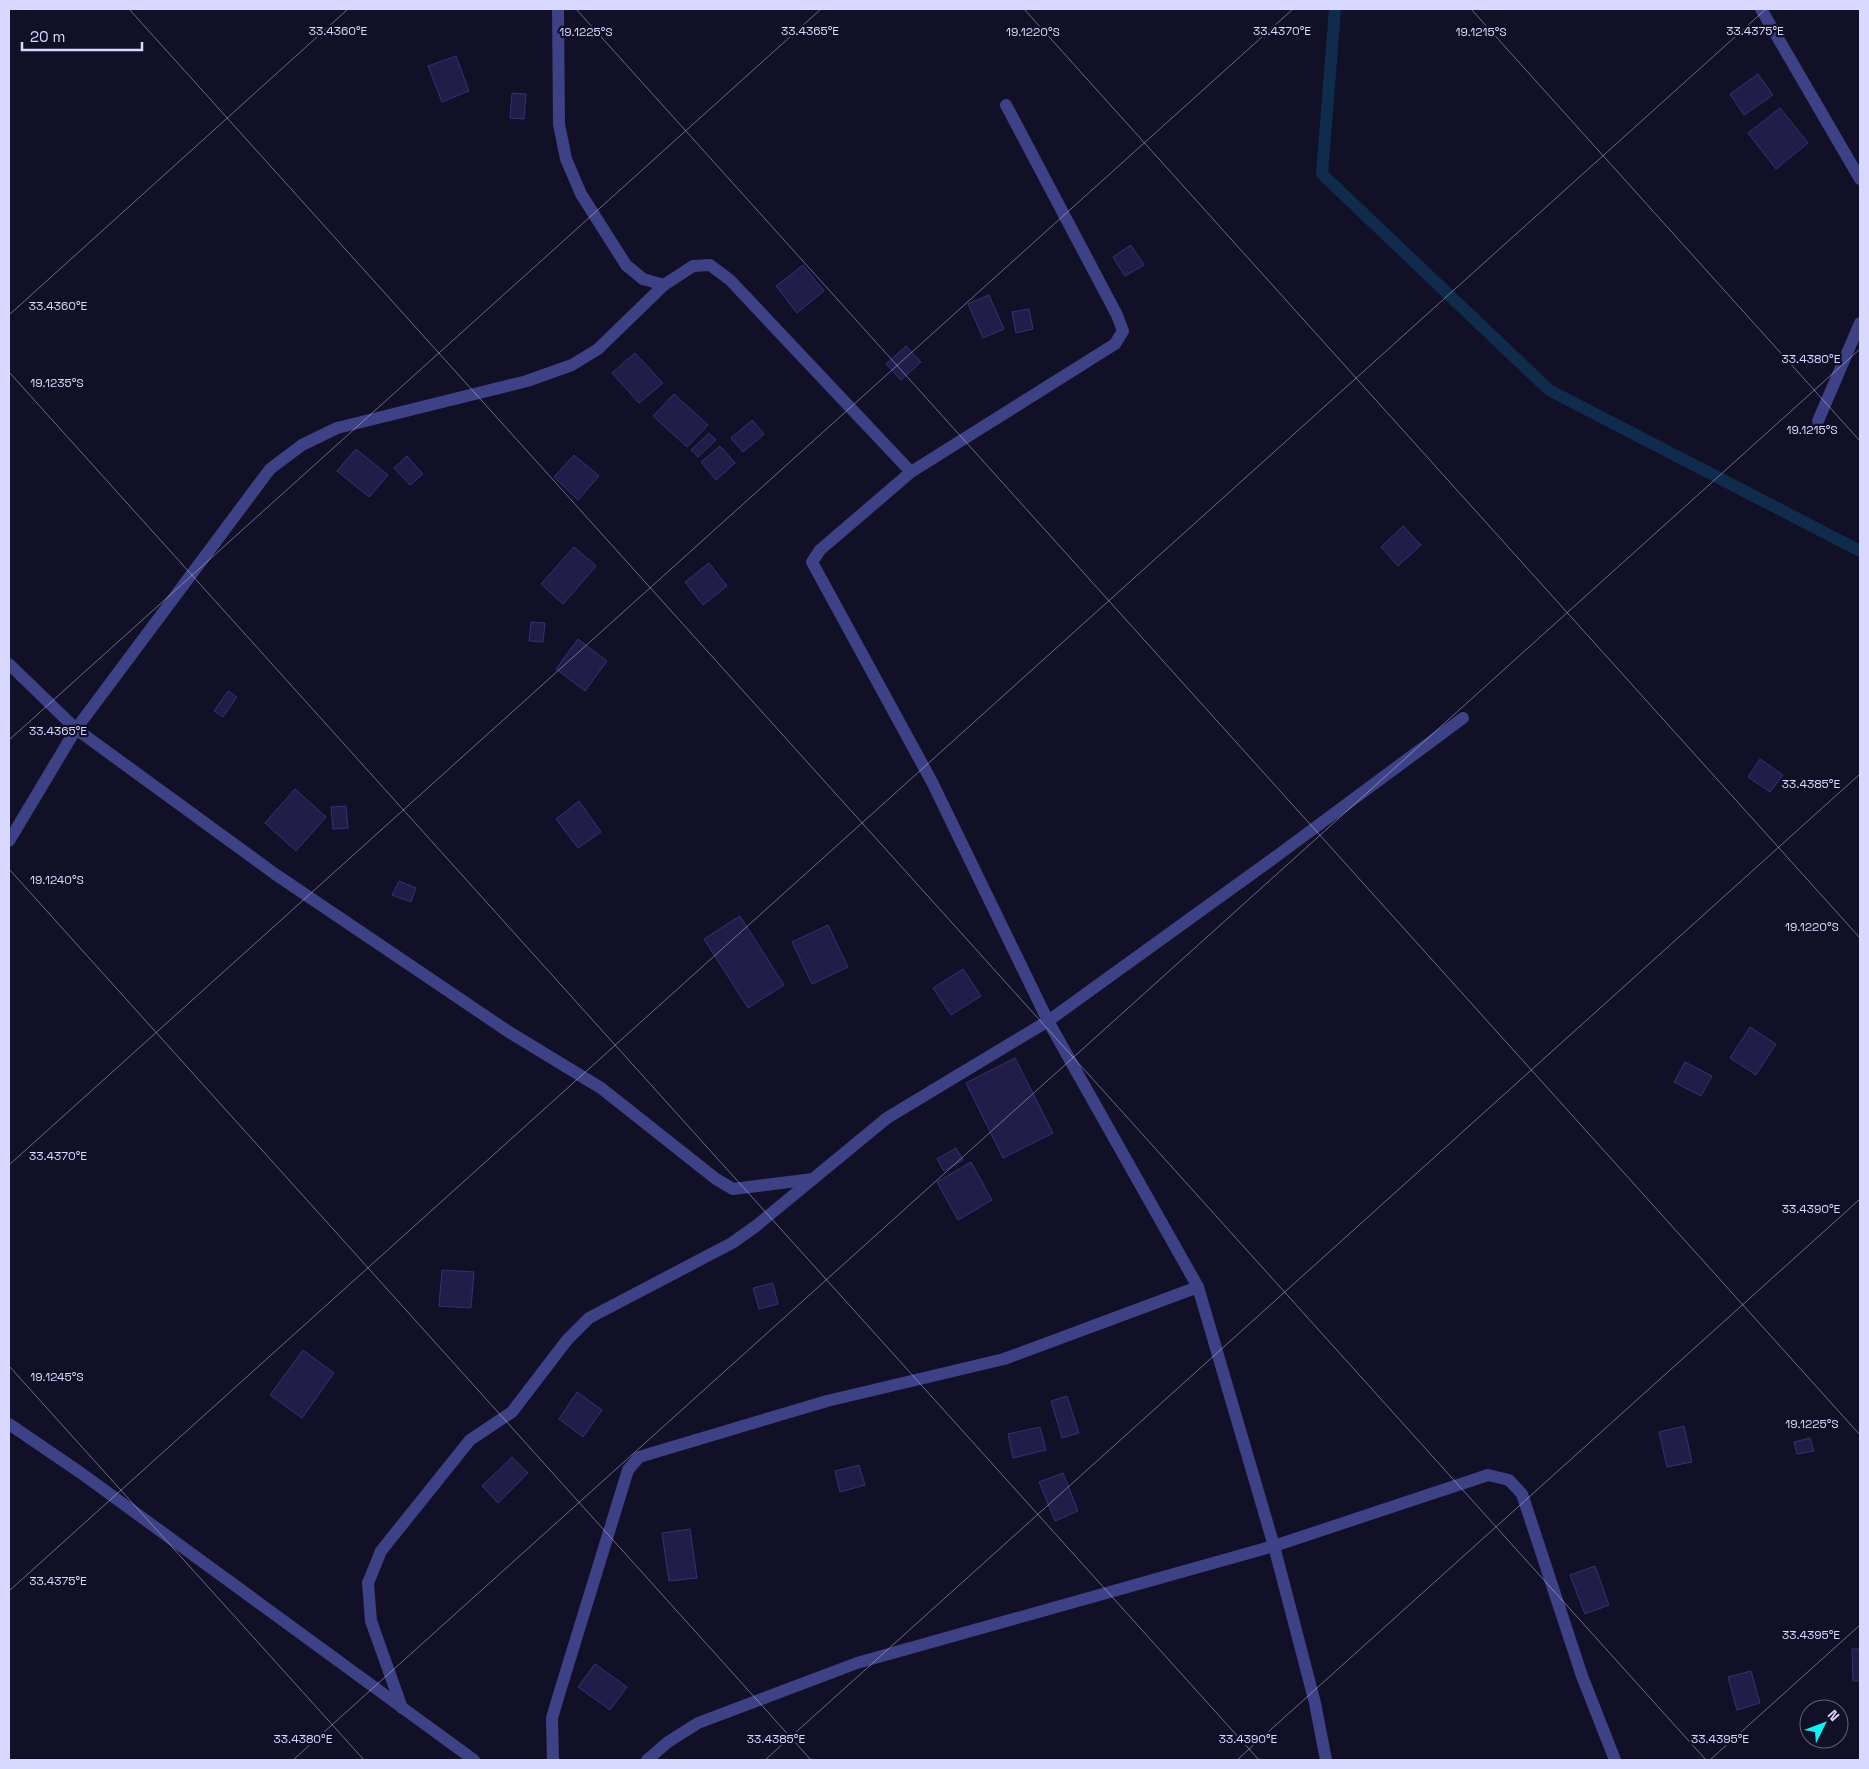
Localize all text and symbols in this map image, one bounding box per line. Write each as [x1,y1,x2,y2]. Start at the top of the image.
scale bar [22,20,142,52]
text: 33.4360°E [309,23,368,39]
text: 33.4365°E [781,23,839,39]
text: 33.4370°E [1253,23,1311,39]
text: 33.4375°E [1726,23,1784,39]
text: 19.1225°S [559,24,613,40]
text: 19.1220°S [1006,24,1060,40]
text: 19.1215°S [1455,24,1507,40]
text: 20 m [30,27,65,46]
text: 33.4360°E [29,298,88,314]
text: 33.4380°E [1782,351,1841,367]
text: 19.1235°S [30,375,84,391]
text: 19.1215°S [1786,422,1838,438]
text: 33.4365°E [29,723,87,739]
text: 33.4385°E [1782,776,1840,792]
text: 19.1240°S [30,872,84,888]
text: 19.1220°S [1785,919,1839,935]
text: 33.4370°E [29,1148,87,1164]
text: 33.4390°E [1782,1201,1841,1217]
text: 19.1245°S [30,1369,84,1385]
text: 19.1225°S [1785,1416,1839,1432]
text: 33.4375°E [29,1573,87,1589]
text: 33.4395°E [1782,1627,1840,1643]
north arrow [1799,1699,1849,1749]
text: N [1824,1706,1843,1725]
text: 33.4380°E [274,1731,333,1747]
text: 33.4385°E [747,1731,805,1747]
text: 33.4390°E [1219,1731,1278,1747]
text: 33.4395°E [1691,1731,1749,1747]

